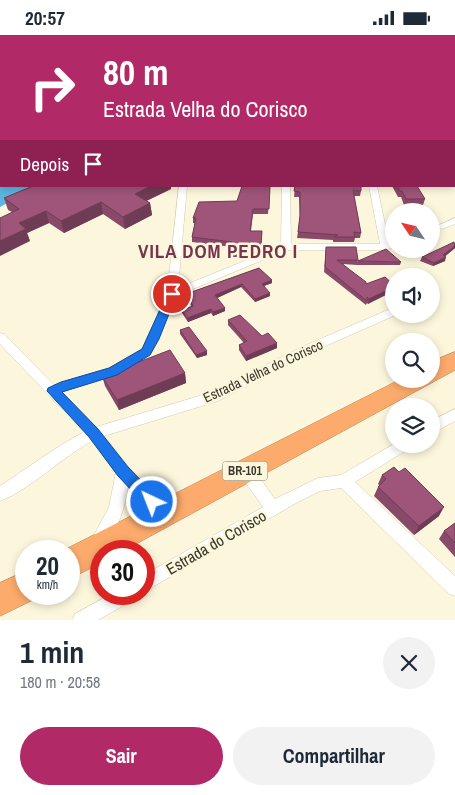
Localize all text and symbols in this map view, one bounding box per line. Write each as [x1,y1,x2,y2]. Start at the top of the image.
text: 20:57 [25,5,65,31]
text: 80 m [103,49,168,96]
icon: right [20,55,85,120]
text: Estrada Velha do Corisco [103,94,308,124]
icon: arrive [79,150,107,178]
text: Depois [20,151,69,177]
north arrow [385,203,440,257]
map controls [385,203,440,453]
district label: VILA DOM PEDRO I [138,238,298,264]
button: sound [385,268,440,323]
pin [151,273,193,315]
icon: arrive [158,280,186,308]
button: search [385,333,440,388]
street label: Estrada Velha do Corisco [200,335,326,407]
button: layers [385,398,440,453]
road number: BR-101 [222,461,268,481]
position arrow [125,475,177,527]
street label: Estrada do Corisco [162,504,270,580]
speed limit sign: 30 [90,540,155,605]
text: 20 [36,549,59,583]
text: km/h [37,577,58,593]
text: 1 min [20,632,84,672]
button: close [383,637,435,689]
text: 180 m · 20:58 [20,671,100,693]
button: Sair [20,727,223,785]
button: Compartilhar [233,727,435,785]

